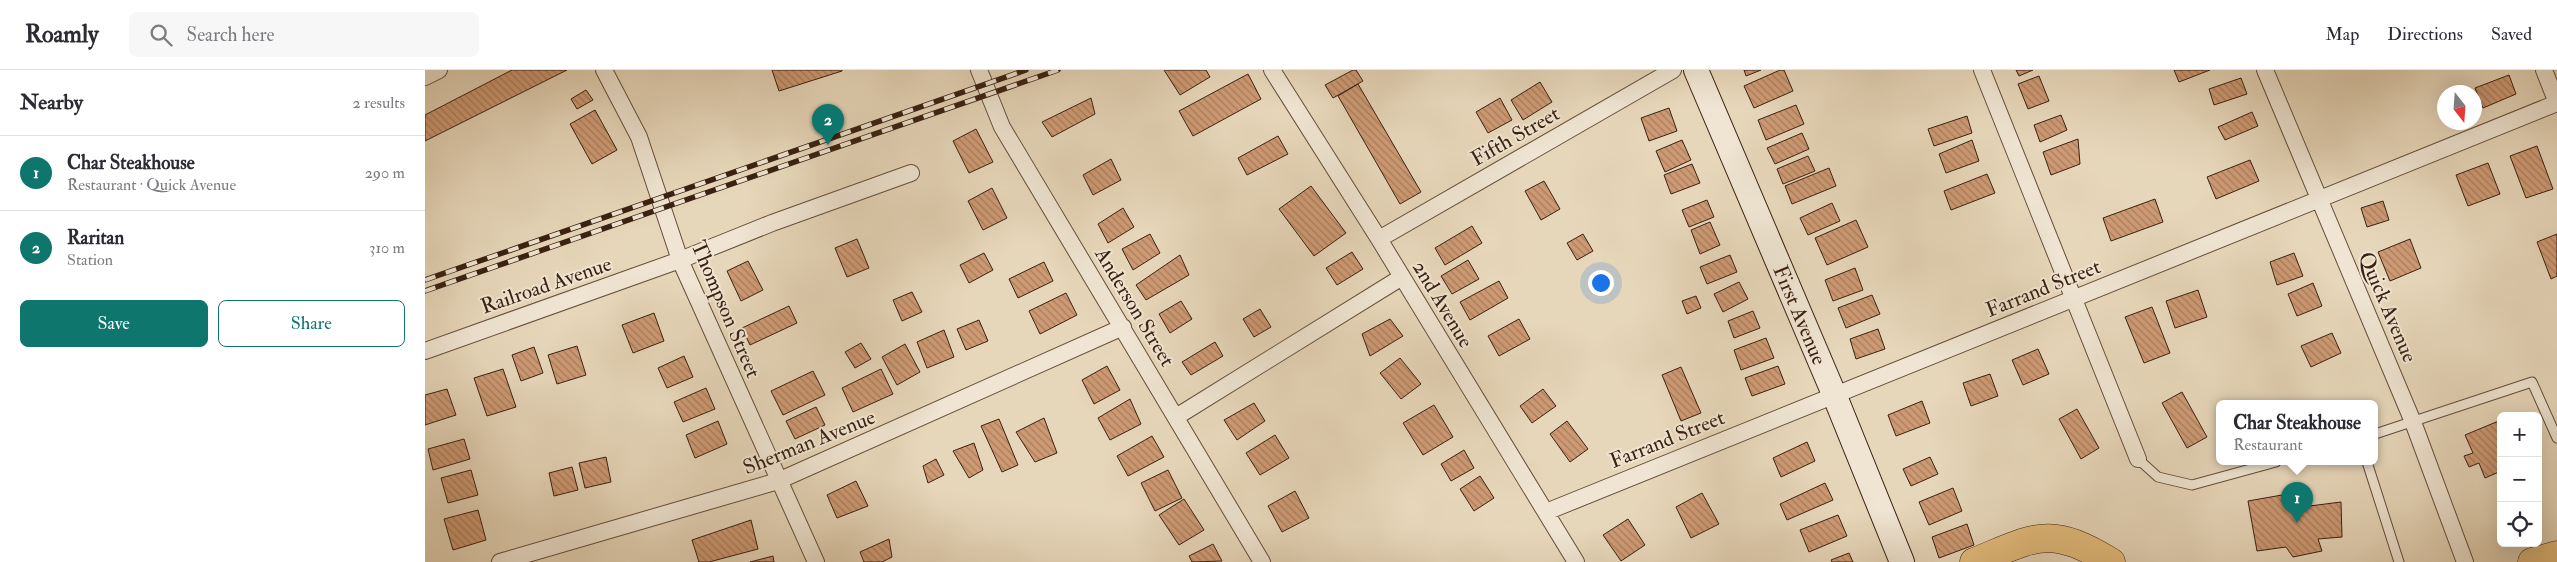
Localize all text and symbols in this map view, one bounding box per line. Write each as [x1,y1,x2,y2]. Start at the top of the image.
search box [129,12,479,57]
text: Roamly [25,19,99,50]
icon: search [147,21,175,49]
text: Search here [187,23,274,47]
text: Map [2326,23,2359,46]
text: Directions [2387,23,2463,46]
text: Saved [2491,23,2532,46]
north arrow [2437,85,2482,130]
text: Nearby [20,89,83,116]
text: 2 results [352,93,405,113]
street label: Fifth Street [1466,100,1565,173]
pin: 2 [812,104,844,145]
text: Char Steakhouse [67,151,195,175]
text: 1 [33,163,39,183]
text: 290 m [365,163,405,183]
text: Restaurant · Quick Avenue [67,175,236,195]
text: Raritan [67,226,124,250]
street label: Thompson Street [684,236,767,382]
text: 2 [32,238,40,258]
text: 310 m [369,238,405,258]
street label: Anderson Street [1088,242,1181,372]
street label: Quick Avenue [2352,248,2423,367]
text: Station [67,250,113,270]
street label: Railroad Avenue [477,250,615,320]
street label: Farrand Street [1982,253,2105,324]
street label: 2nd Avenue [1406,256,1479,353]
street label: First Avenue [1766,261,1833,369]
your location [1588,270,1614,296]
button: Save [20,300,208,347]
button: Share [218,300,405,347]
popup [2216,400,2378,465]
street label: Sherman Avenue [739,404,879,481]
street label: Farrand Street [1606,404,1729,475]
text: Char Steakhouse [2233,411,2361,435]
map controls [2497,412,2542,547]
button: + [2497,412,2542,457]
text: Restaurant [2233,435,2303,455]
button: − [2497,457,2542,502]
pin: 1 [2281,482,2313,523]
button: locate [2497,502,2542,547]

